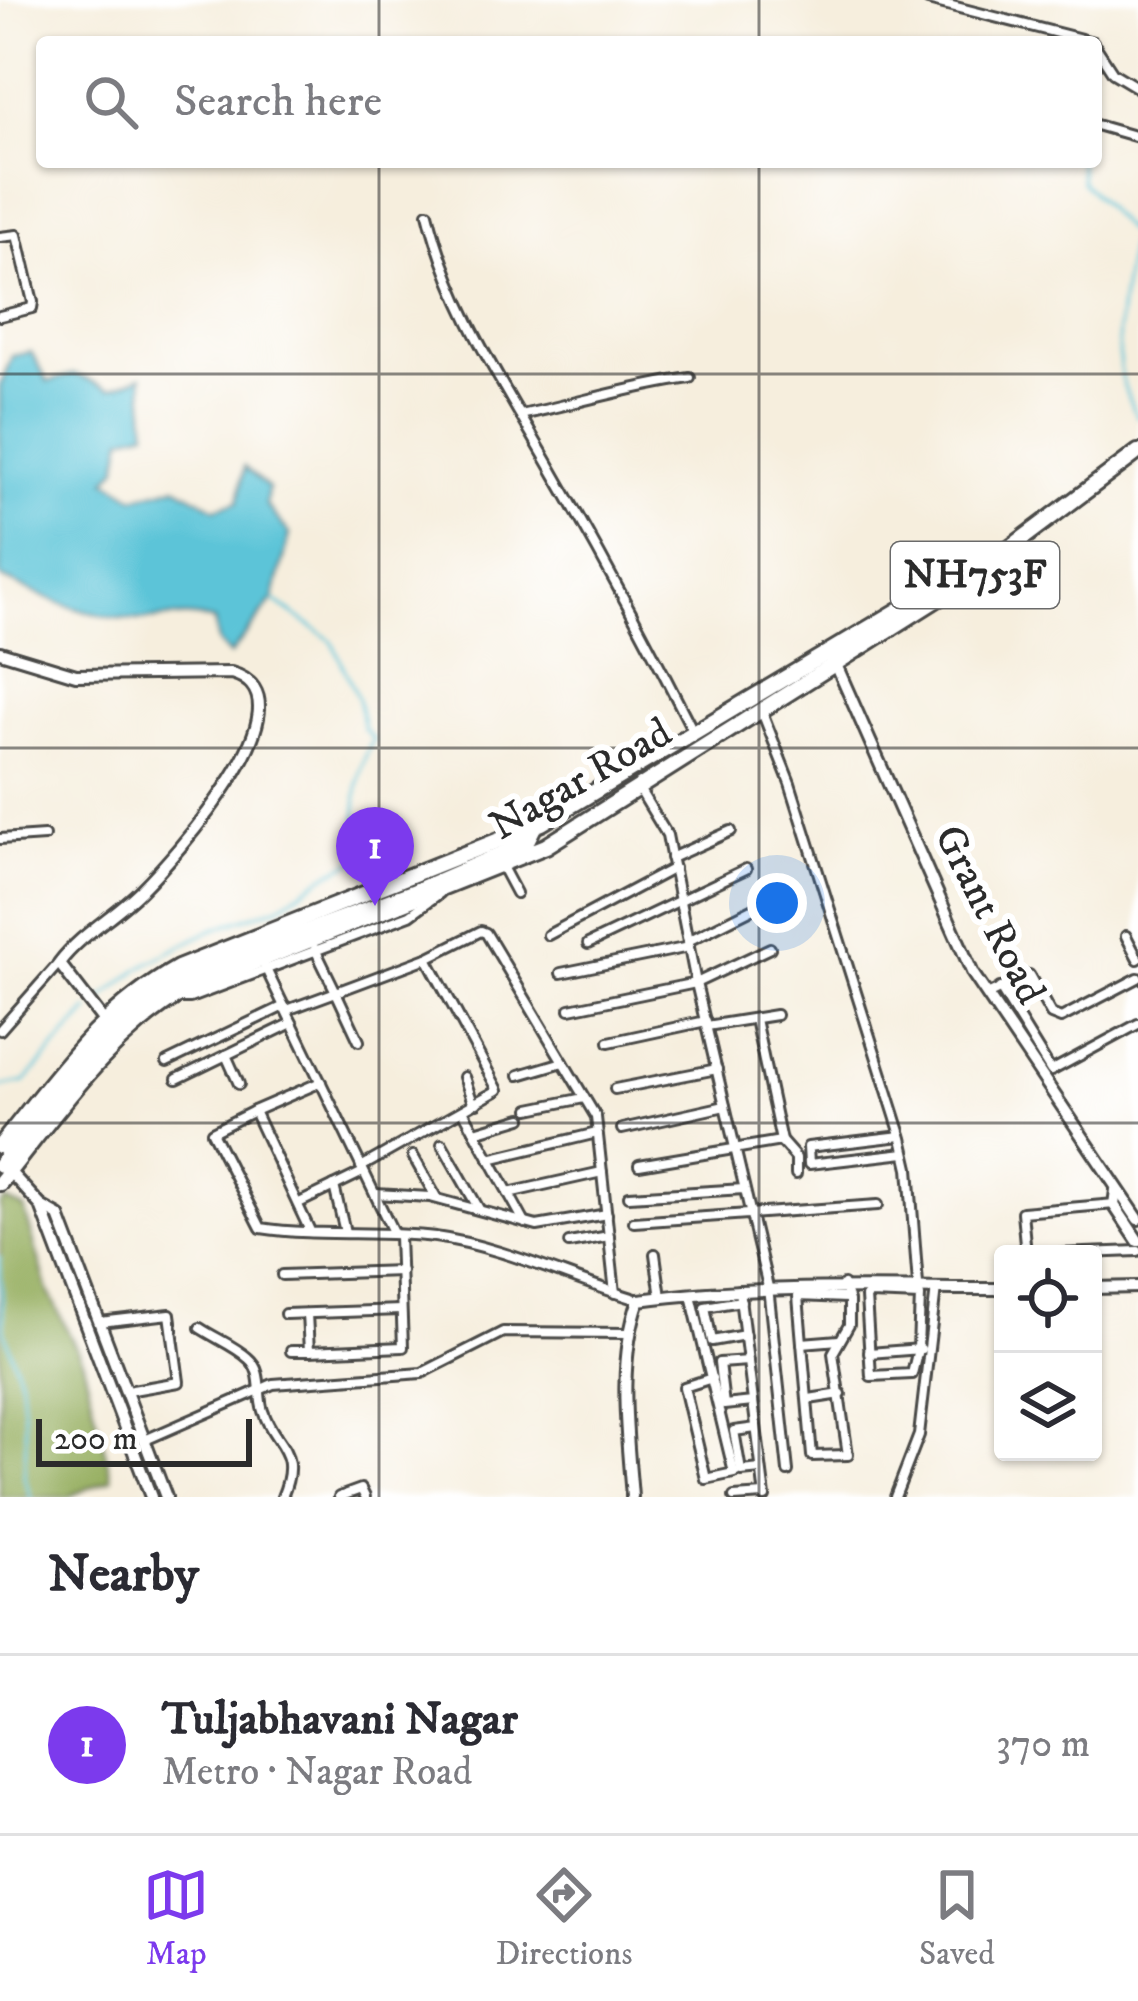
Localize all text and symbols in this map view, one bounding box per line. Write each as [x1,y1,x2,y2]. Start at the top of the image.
search box [36,36,1102,168]
icon: search [78,69,144,135]
text: Search here [174,74,382,130]
road number: NH753F [891,542,1059,608]
street label: Nagar Road [481,707,681,853]
pin: 1 [336,807,414,906]
street label: Grant Road [922,817,1056,1013]
your location [747,873,807,933]
map controls [994,1245,1102,1461]
button: locate [994,1245,1102,1353]
button: layers [994,1353,1102,1461]
scale bar [36,1413,252,1466]
text: 200 m [54,1419,138,1460]
text: Nearby [48,1543,199,1607]
text: Tuljabhavani Nagar [162,1692,518,1748]
text: 1 [80,1720,94,1769]
text: 370 m [996,1720,1090,1769]
text: Metro · Nagar Road [162,1748,472,1797]
tab: Map [143,1862,209,1975]
tab: Directions [496,1862,632,1975]
tab: Saved [919,1862,995,1975]

